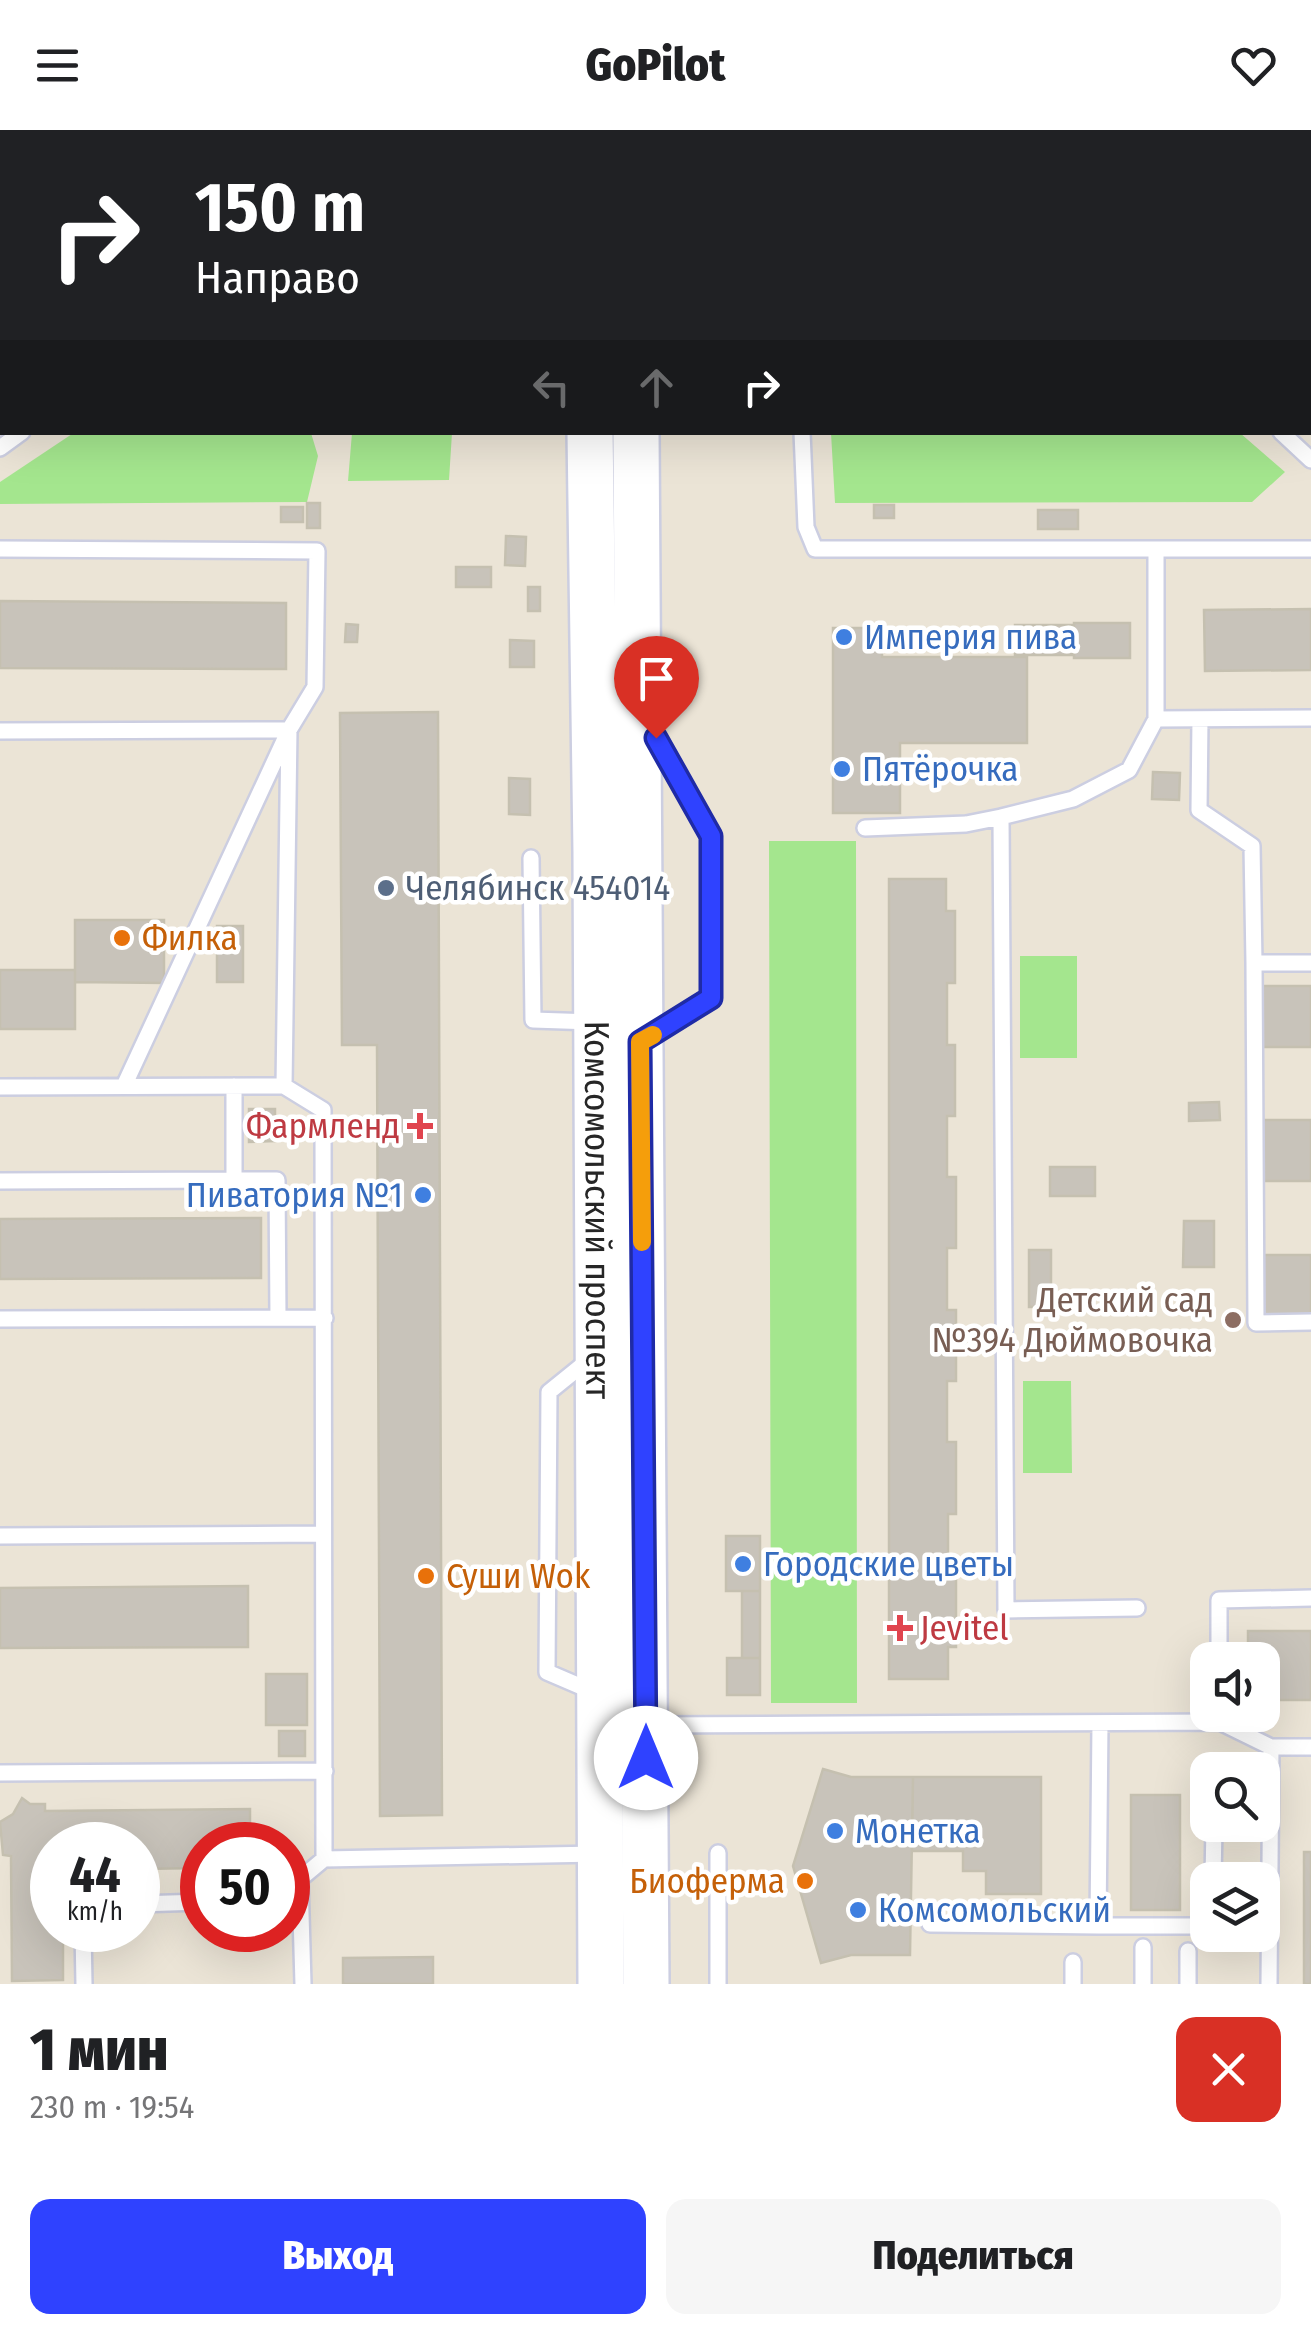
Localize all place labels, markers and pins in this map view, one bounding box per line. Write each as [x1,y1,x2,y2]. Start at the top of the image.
place label: Империя пива [864,616,1077,658]
marker: Империя пива [833,626,855,648]
pin [614,636,699,739]
place label: Пятёрочка [862,748,1018,790]
marker: Пятёрочка [831,758,853,780]
place label: Челябинск 454014 [406,867,670,909]
marker: Челябинск 454014 [375,877,397,899]
place label: Филка [142,917,238,959]
marker: Филка [111,927,133,949]
place label: Фармленд [246,1105,400,1147]
marker: Фармленд [409,1115,431,1137]
place label: Пиватория №1 [186,1174,403,1216]
marker: Пиватория №1 [412,1184,434,1206]
place label: Детский сад №394 Дюймовочка [932,1279,1213,1361]
marker: Детский сад №394 Дюймовочка [1222,1309,1244,1331]
place label: Городские цветы [763,1543,1014,1585]
marker: Городские цветы [732,1553,754,1575]
place label: Суши Wok [446,1555,591,1597]
marker: Суши Wok [415,1565,437,1587]
place label: Jevitel [920,1607,1009,1649]
marker: Jevitel [889,1617,911,1639]
place label: Монетка [855,1810,981,1852]
marker: Монетка [824,1820,846,1842]
place label: Биоферма [629,1860,785,1902]
marker: Биоферма [794,1870,816,1892]
place label: Комсомольский [878,1889,1111,1931]
marker: Комсомольский [847,1899,869,1921]

